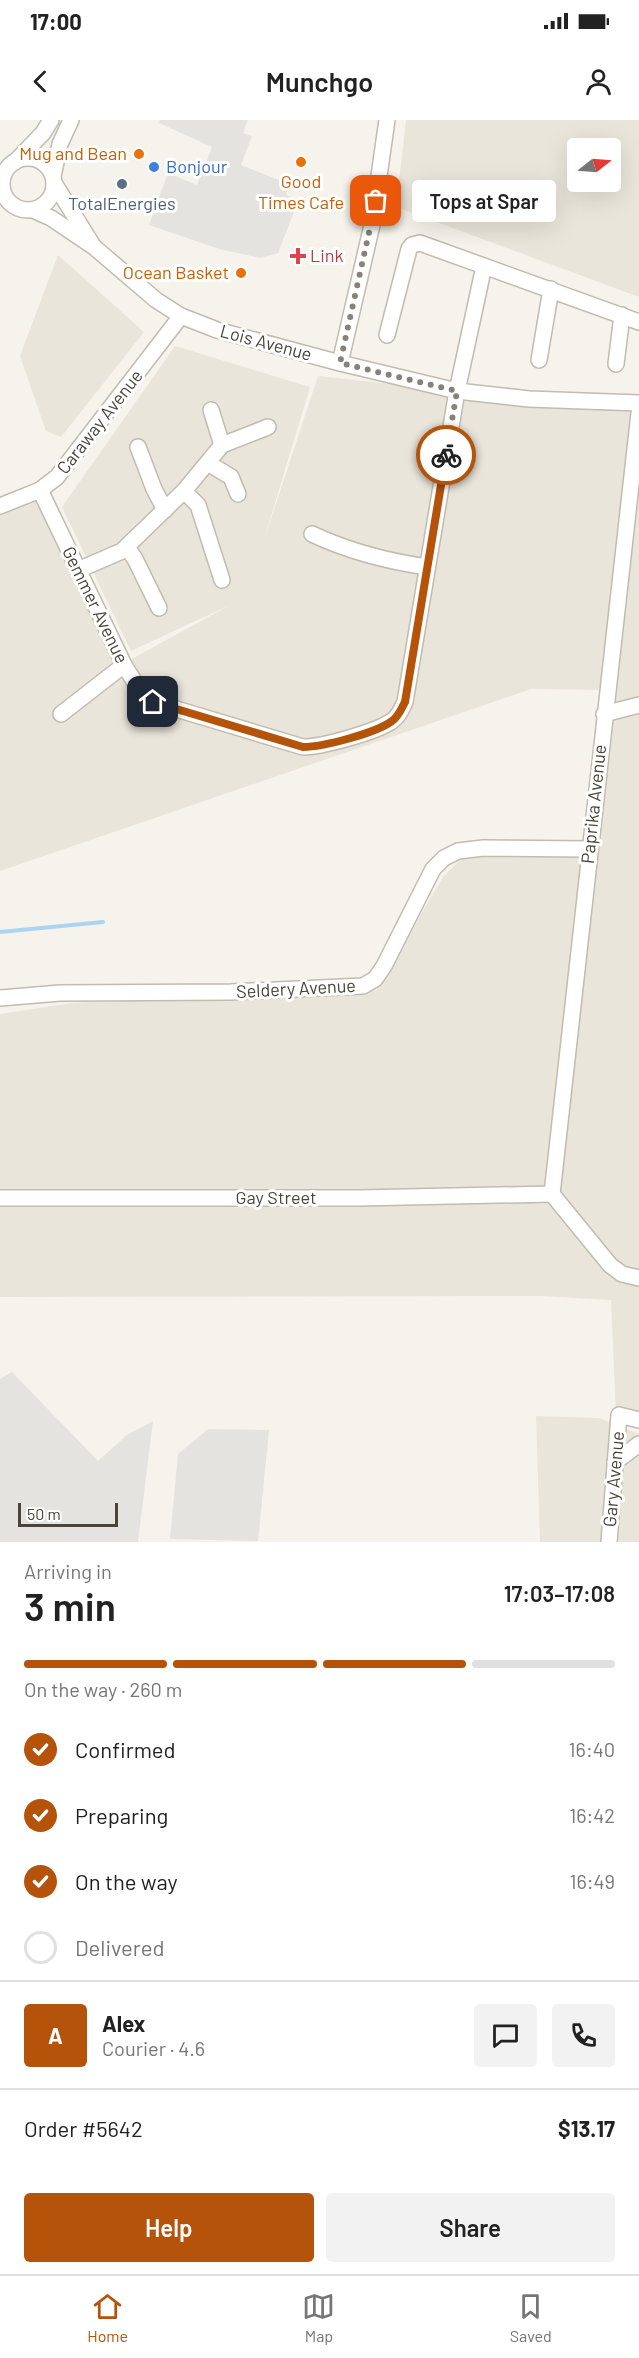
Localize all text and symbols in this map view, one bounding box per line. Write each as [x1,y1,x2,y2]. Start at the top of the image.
text: 17:00 [30,8,82,34]
icon: back [24,65,57,98]
text: Munchgo [266,65,373,97]
icon: person [582,65,615,98]
north arrow [567,138,621,192]
map controls [567,138,621,192]
place label: Mug and Bean [19,142,127,164]
marker: Mug and Bean [132,147,146,161]
place label: Bonjour [166,155,228,177]
marker: Good Times Cafe [294,155,308,169]
marker: Bonjour [147,160,161,174]
place label: Good Times Cafe [258,170,344,213]
pin [350,175,401,226]
marker: TotalEnergies [115,177,129,191]
callout: Tops at Spar [412,180,556,222]
icon: bag [359,184,392,217]
text: Tops at Spar [429,189,539,213]
place label: TotalEnergies [68,192,176,214]
place label: Link [310,244,344,266]
marker: Link [291,249,305,263]
place label: Ocean Basket [123,261,229,283]
marker: Ocean Basket [234,266,248,280]
street label: Lois Avenue [218,319,315,365]
street label: Caraway Avenue [52,365,147,478]
courier [416,425,476,485]
icon: bike [430,439,463,472]
street label: Gemmer Avenue [58,543,134,667]
pin [127,676,178,727]
icon: home [136,685,169,718]
street label: Paprika Avenue [576,743,610,865]
street label: Seldery Avenue [236,974,356,1002]
street label: Gay Street [235,1186,317,1208]
street label: Gary Avenue [598,1430,628,1528]
scale bar [18,1500,118,1528]
text: 50 m [27,1504,61,1523]
text: Arriving in [24,1559,112,1583]
text: 17:03–17:08 [504,1580,615,1606]
text: 3 min [24,1582,116,1629]
text: On the way · 260 m [24,1677,182,1701]
icon: check [24,1733,57,1766]
text: Confirmed [75,1736,175,1762]
text: 16:40 [569,1737,615,1761]
icon: check [24,1799,57,1832]
text: Preparing [75,1802,168,1828]
text: 16:42 [569,1803,615,1827]
icon: check [24,1865,57,1898]
text: On the way [75,1868,178,1894]
text: 16:49 [569,1869,615,1893]
text: Delivered [75,1934,164,1960]
button: chat [474,2004,537,2067]
button: phone [552,2004,615,2067]
text: Alex [102,2010,145,2036]
text: A [48,2022,63,2048]
text: Courier · 4.6 [102,2036,205,2060]
text: Order #5642 [24,2115,143,2141]
text: $13.17 [558,2115,615,2141]
button: Help [24,2193,314,2262]
button: Share [326,2193,615,2262]
tab: Home [87,2290,128,2345]
tab: Map [302,2290,335,2345]
tab: Saved [510,2290,552,2345]

